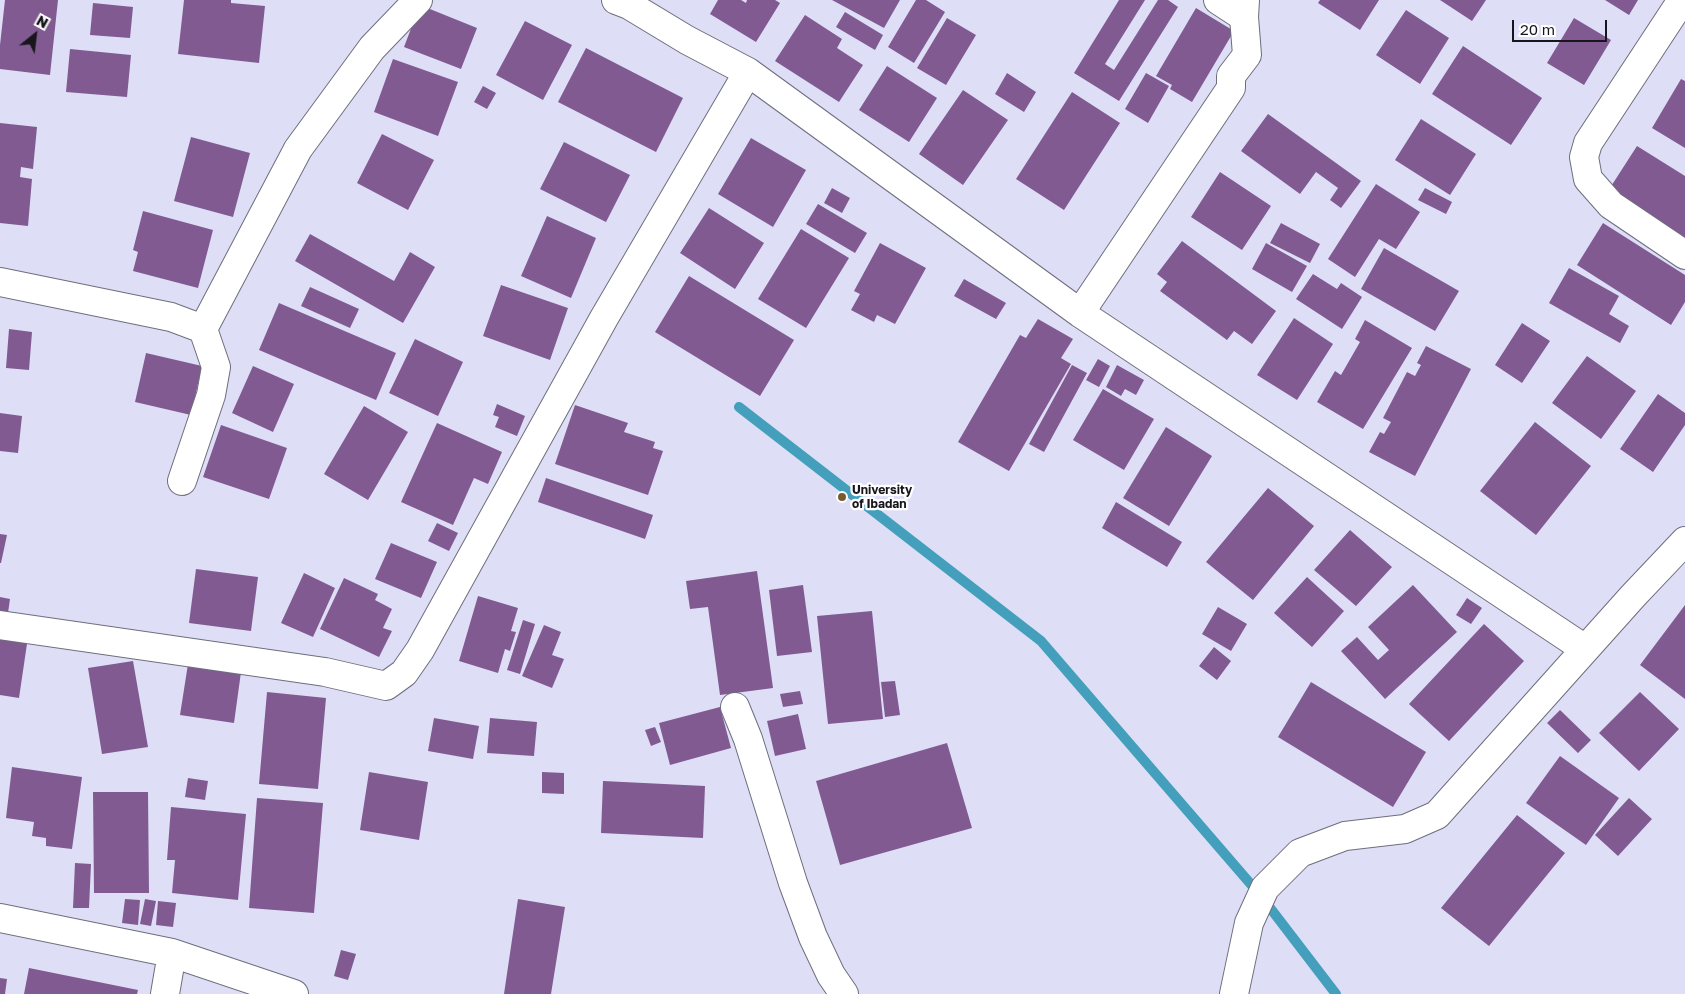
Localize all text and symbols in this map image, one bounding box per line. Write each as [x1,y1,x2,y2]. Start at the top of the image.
north arrow [10,10,60,60]
scale bar [1515,10,1610,42]
text: N [34,11,51,31]
text: 20 m [1520,20,1555,38]
place label: University of Ibadan [852,483,912,511]
marker: University of Ibadan [836,491,848,503]

